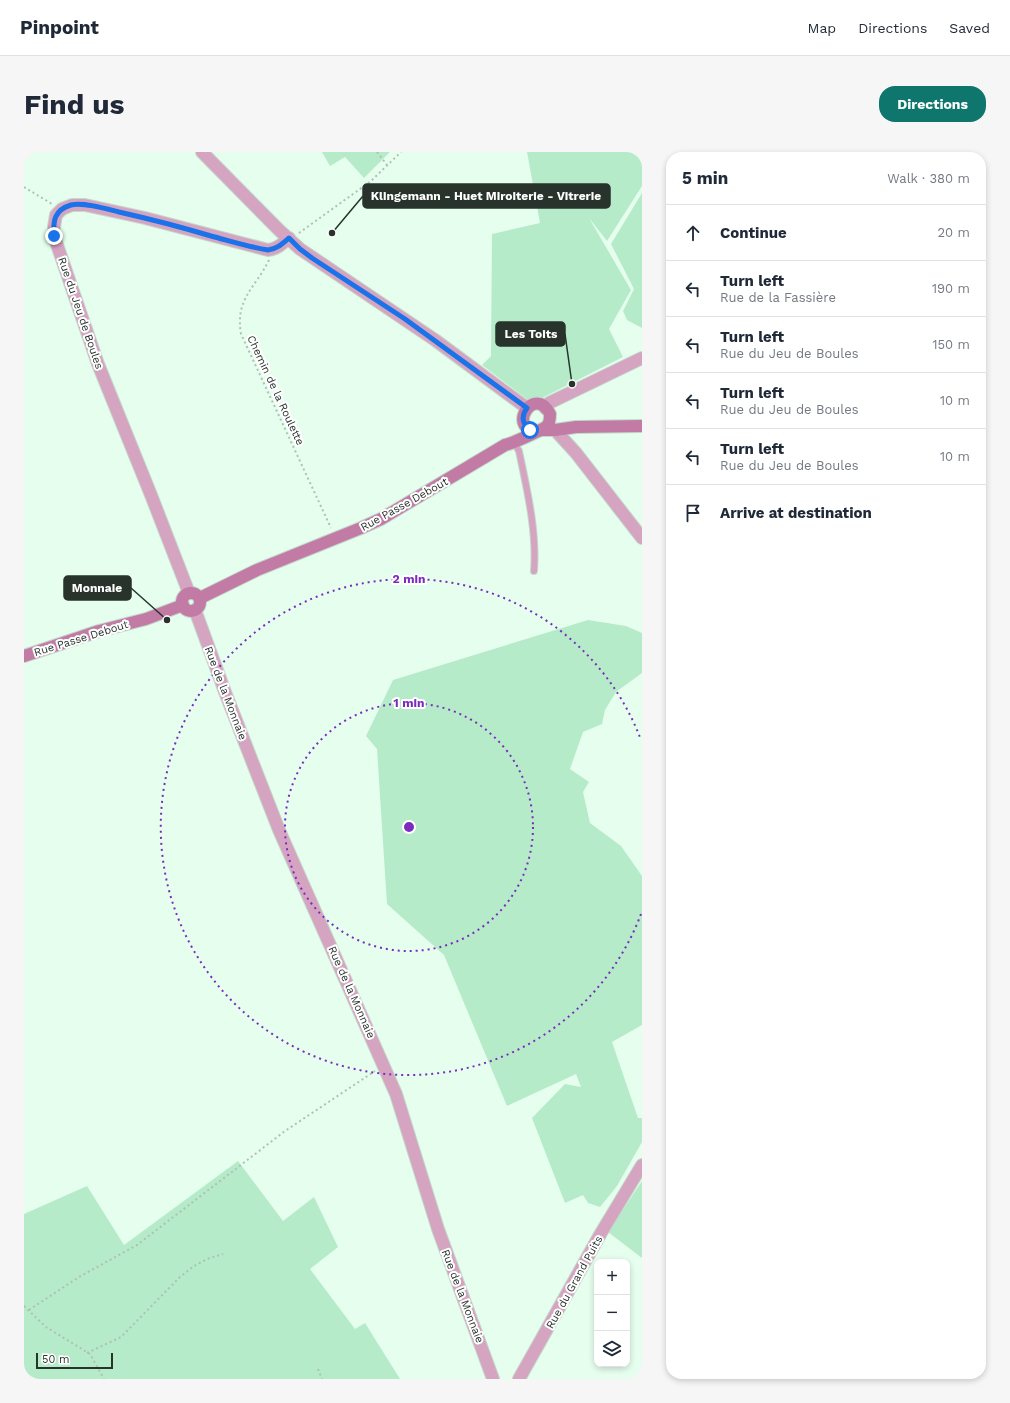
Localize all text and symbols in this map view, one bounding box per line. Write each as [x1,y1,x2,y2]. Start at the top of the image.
text: Pinpoint [20,16,99,39]
text: Map [808,20,836,36]
text: Directions [858,20,927,36]
text: Saved [949,20,990,36]
button: Directions [879,86,986,122]
text: Find us [24,88,124,121]
text: 5 min [682,168,728,188]
text: Walk · 380 m [887,171,970,186]
callout: Klingemann - Huet Miroiterie - Vitrerie [363,184,610,208]
text: Klingemann - Huet Miroiterie - Vitrerie [371,189,601,203]
icon: ahead [682,222,704,244]
text: Continue [720,224,787,242]
text: 20 m [938,225,970,240]
route end [45,227,63,245]
street label: Rue du Jeu de Boules [55,256,106,371]
text: Turn left [720,272,784,290]
icon: left [682,278,704,300]
text: 190 m [932,281,970,296]
text: Rue de la Fassière [720,290,836,305]
callout: Les Toits [496,322,565,346]
text: Les Toits [505,327,558,341]
text: Turn left [720,328,784,346]
street label: Chemin de la Roulette [244,333,307,447]
icon: left [682,334,704,356]
text: 150 m [932,337,970,352]
text: Rue du Jeu de Boules [720,346,859,361]
text: Turn left [720,384,784,402]
icon: left [682,390,704,412]
text: 10 m [940,393,970,408]
text: Rue du Jeu de Boules [720,402,859,417]
route start [521,421,539,439]
text: Turn left [720,440,784,458]
icon: left [682,446,704,468]
text: 10 m [940,449,970,464]
text: Rue du Jeu de Boules [720,458,859,473]
street label: Rue Passe Debout [358,475,451,534]
icon: arrive [682,502,704,524]
text: Arrive at destination [720,504,872,522]
text: 2 min [393,572,425,586]
callout: Monnaie [64,576,131,600]
text: Monnaie [72,581,122,595]
street label: Rue Passe Debout [32,618,130,659]
street label: Rue de la Monnaie [202,645,249,742]
text: 1 min [394,696,424,710]
centre of rings [402,820,416,834]
street label: Rue de la Monnaie [325,944,378,1040]
street label: Rue du Grand Puits [543,1233,606,1331]
street label: Rue de la Monnaie [439,1248,486,1345]
map controls [594,1259,630,1367]
button: + [594,1259,630,1295]
button: − [594,1295,630,1331]
button: layers [594,1331,630,1367]
scale bar [36,1351,113,1370]
text: 50 m [42,1353,69,1366]

